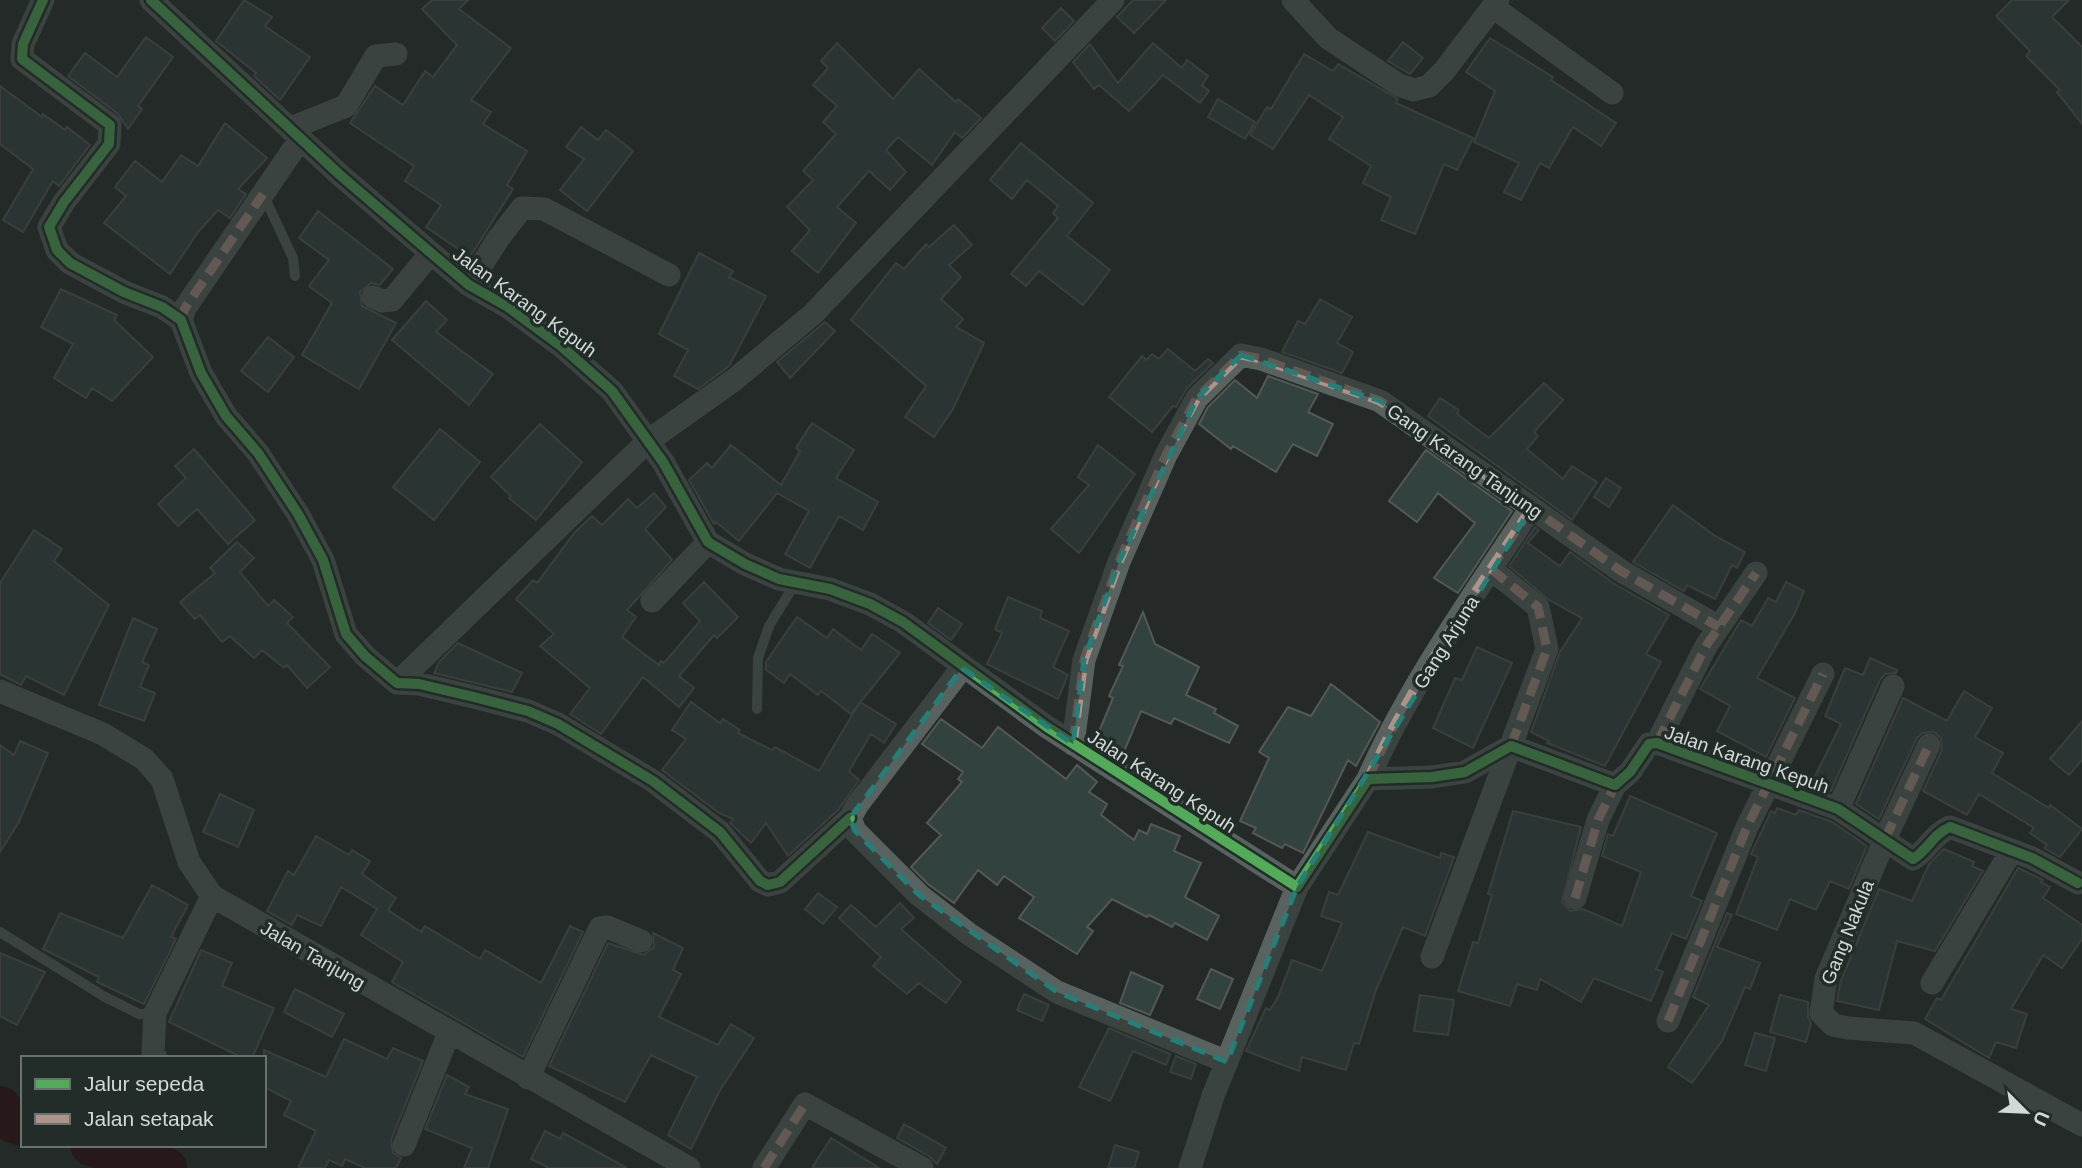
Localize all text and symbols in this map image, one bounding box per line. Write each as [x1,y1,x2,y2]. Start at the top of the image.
street label: Jalan Karang Kepuh [449,243,601,362]
street label: Gang Karang Tanjung [1383,400,1546,523]
street label: Gang Arjuna [1410,592,1484,693]
street label: Jalan Karang Kepuh [1662,722,1832,797]
street label: Jalan Karang Kepuh [1084,726,1240,837]
street label: Gang Nakula [1817,876,1878,988]
street label: Jalan Tanjung [257,917,369,994]
legend [21,1056,266,1147]
text: Jalur sepeda [84,1072,205,1095]
north arrow [1991,1077,2061,1147]
text: Jalan setapak [84,1107,214,1130]
text: U [2029,1108,2053,1129]

